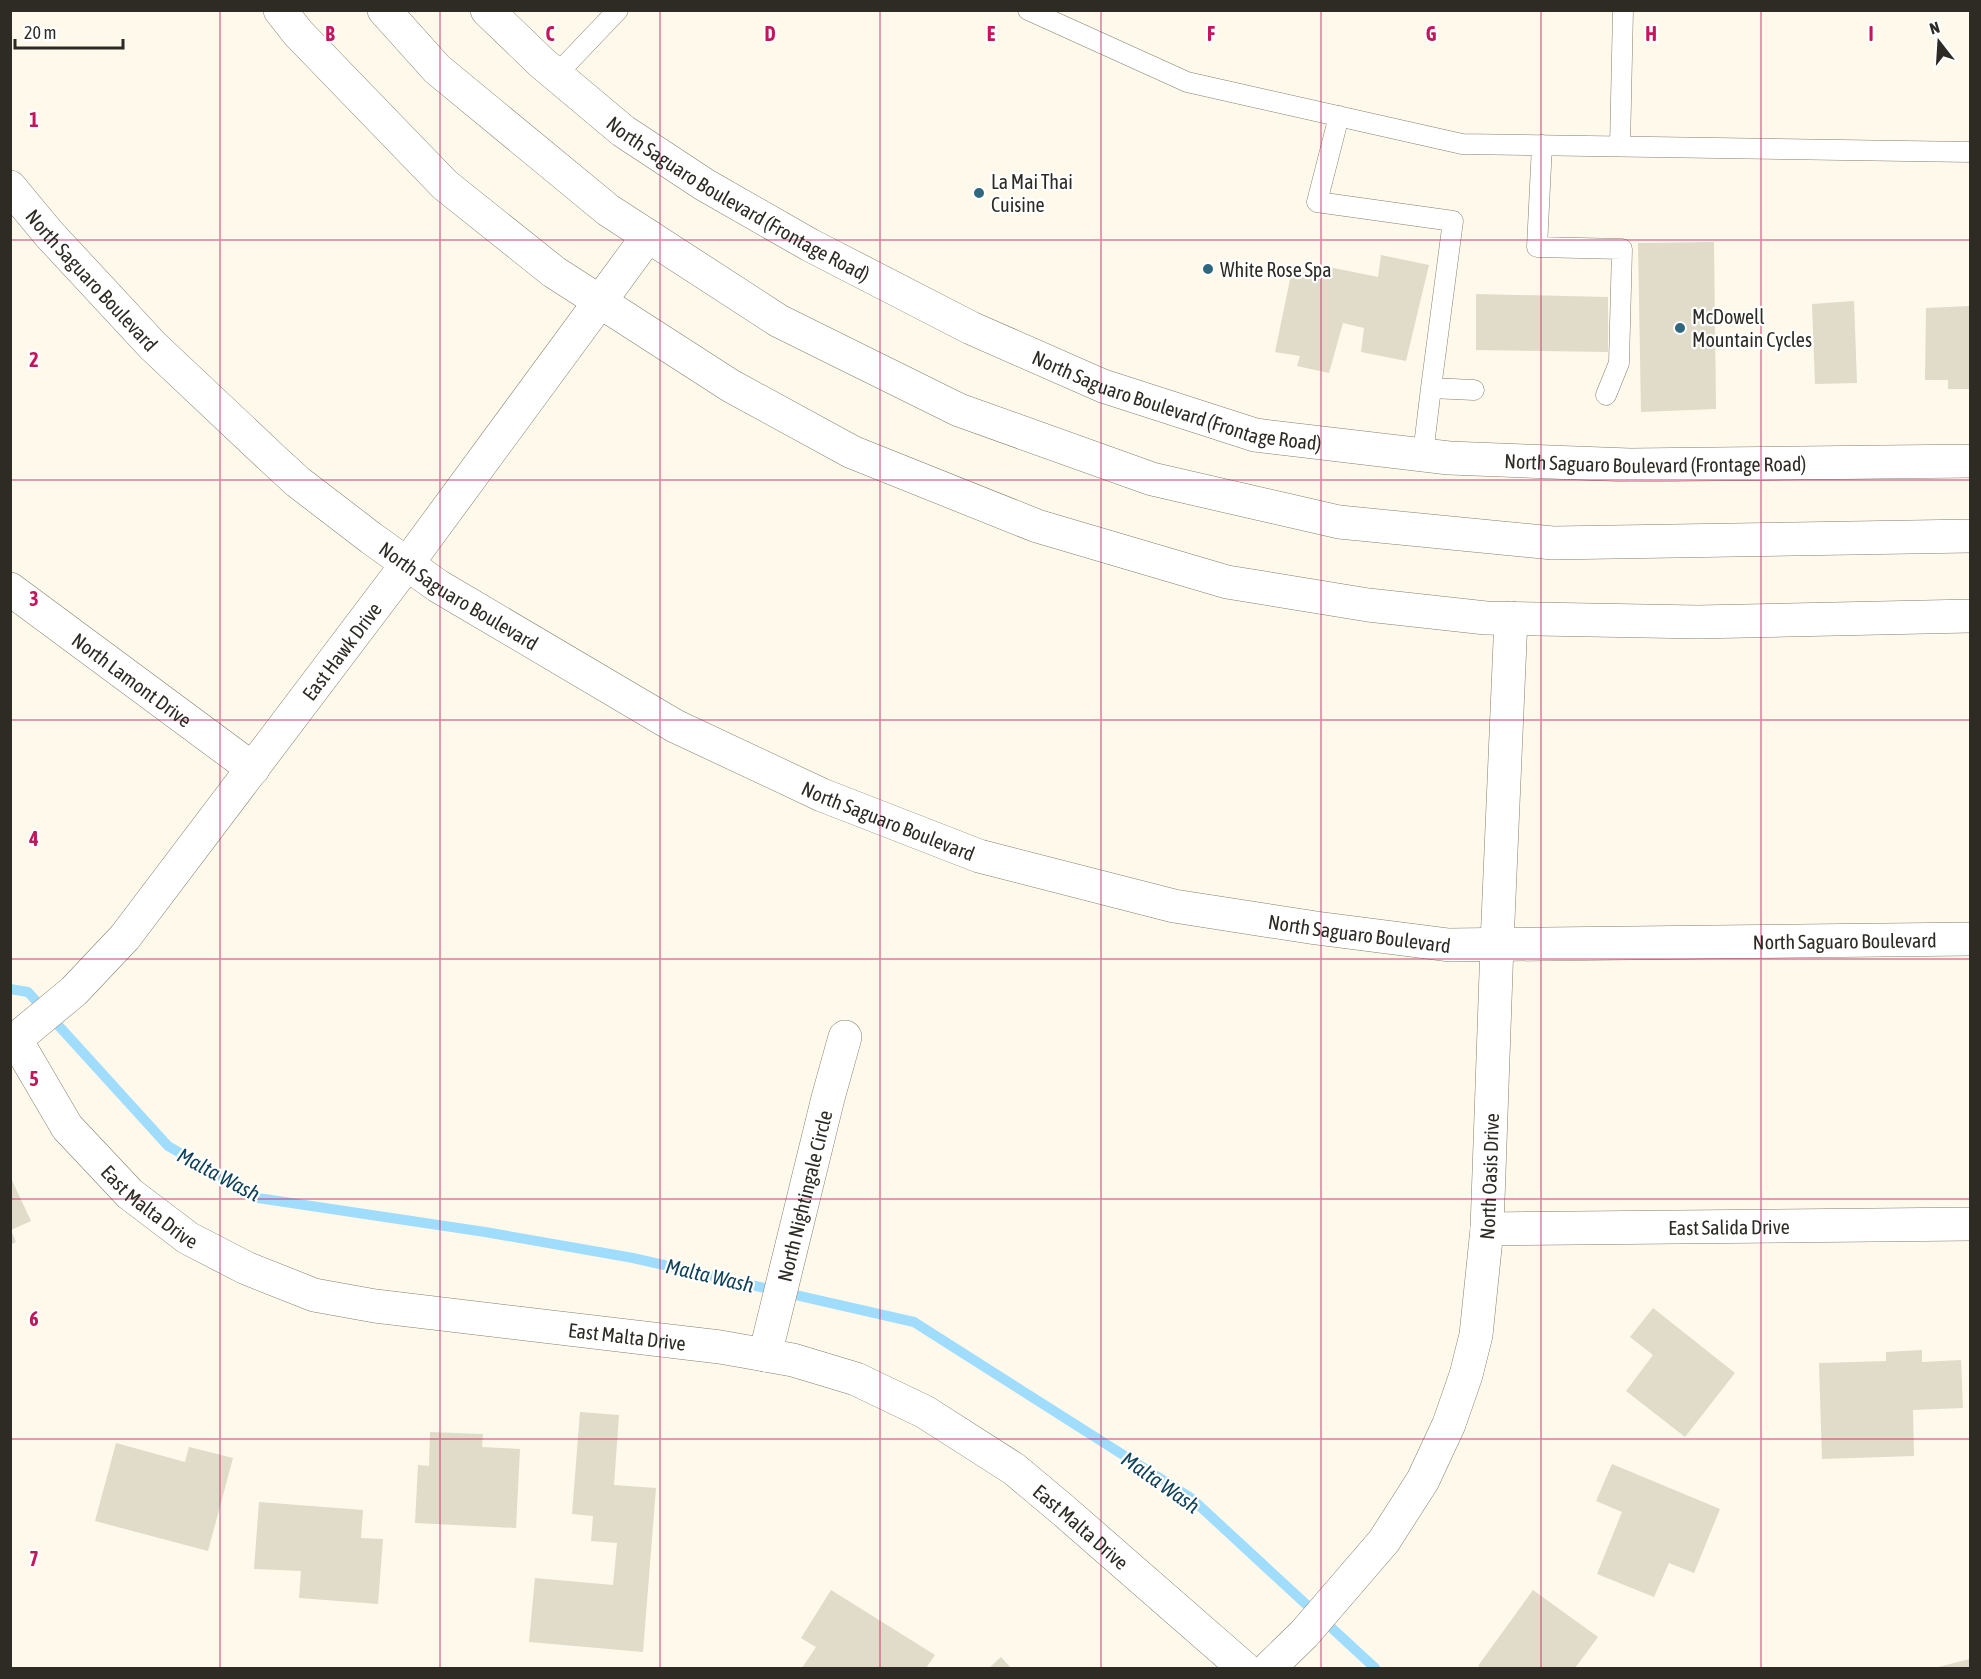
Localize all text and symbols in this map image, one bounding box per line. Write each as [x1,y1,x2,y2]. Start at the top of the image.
scale bar [15,12,123,50]
north arrow [1909,12,1969,72]
text: N [1927,18,1942,38]
text: 20 m [24,22,56,43]
text: B [325,22,335,45]
text: C [546,22,555,45]
text: D [764,22,776,45]
text: E [987,22,996,45]
text: F [1207,22,1215,45]
text: G [1426,22,1437,45]
text: H [1645,22,1657,45]
text: I [1868,22,1874,45]
text: 1 [29,108,39,131]
street label: North Saguaro Boulevard (Frontage Road) [602,111,874,285]
place label: La Mai Thai Cuisine [991,170,1073,216]
marker: La Mai Thai Cuisine [972,186,986,200]
street label: North Saguaro Boulevard [22,204,163,355]
place label: White Rose Spa [1220,258,1332,281]
marker: White Rose Spa [1201,262,1215,276]
place label: McDowell Mountain Cycles [1692,305,1812,351]
marker: McDowell Mountain Cycles [1673,321,1687,335]
street label: North Saguaro Boulevard (Frontage Road) [1029,345,1323,454]
text: 2 [29,348,39,371]
street label: North Saguaro Boulevard (Frontage Road) [1504,449,1806,477]
street label: North Saguaro Boulevard [375,536,543,654]
text: 3 [29,587,39,610]
street label: East Hawk Drive [297,597,386,704]
street label: North Lamont Drive [68,628,196,731]
street label: North Saguaro Boulevard [798,776,978,865]
text: 4 [28,827,39,850]
street label: North Saguaro Boulevard [1267,909,1452,957]
street label: North Saguaro Boulevard [1753,928,1937,953]
text: 5 [29,1067,39,1090]
street label: North Nightingale Circle [772,1108,836,1284]
street label: North Oasis Drive [1474,1113,1503,1241]
water label: Malta Wash [174,1142,264,1206]
street label: East Malta Drive [97,1160,202,1253]
street label: East Salida Drive [1668,1214,1790,1239]
water label: Malta Wash [664,1253,756,1297]
text: 6 [29,1307,39,1330]
street label: East Malta Drive [567,1318,687,1354]
water label: Malta Wash [1117,1446,1205,1518]
street label: East Malta Drive [1029,1479,1134,1574]
text: 7 [29,1547,39,1570]

